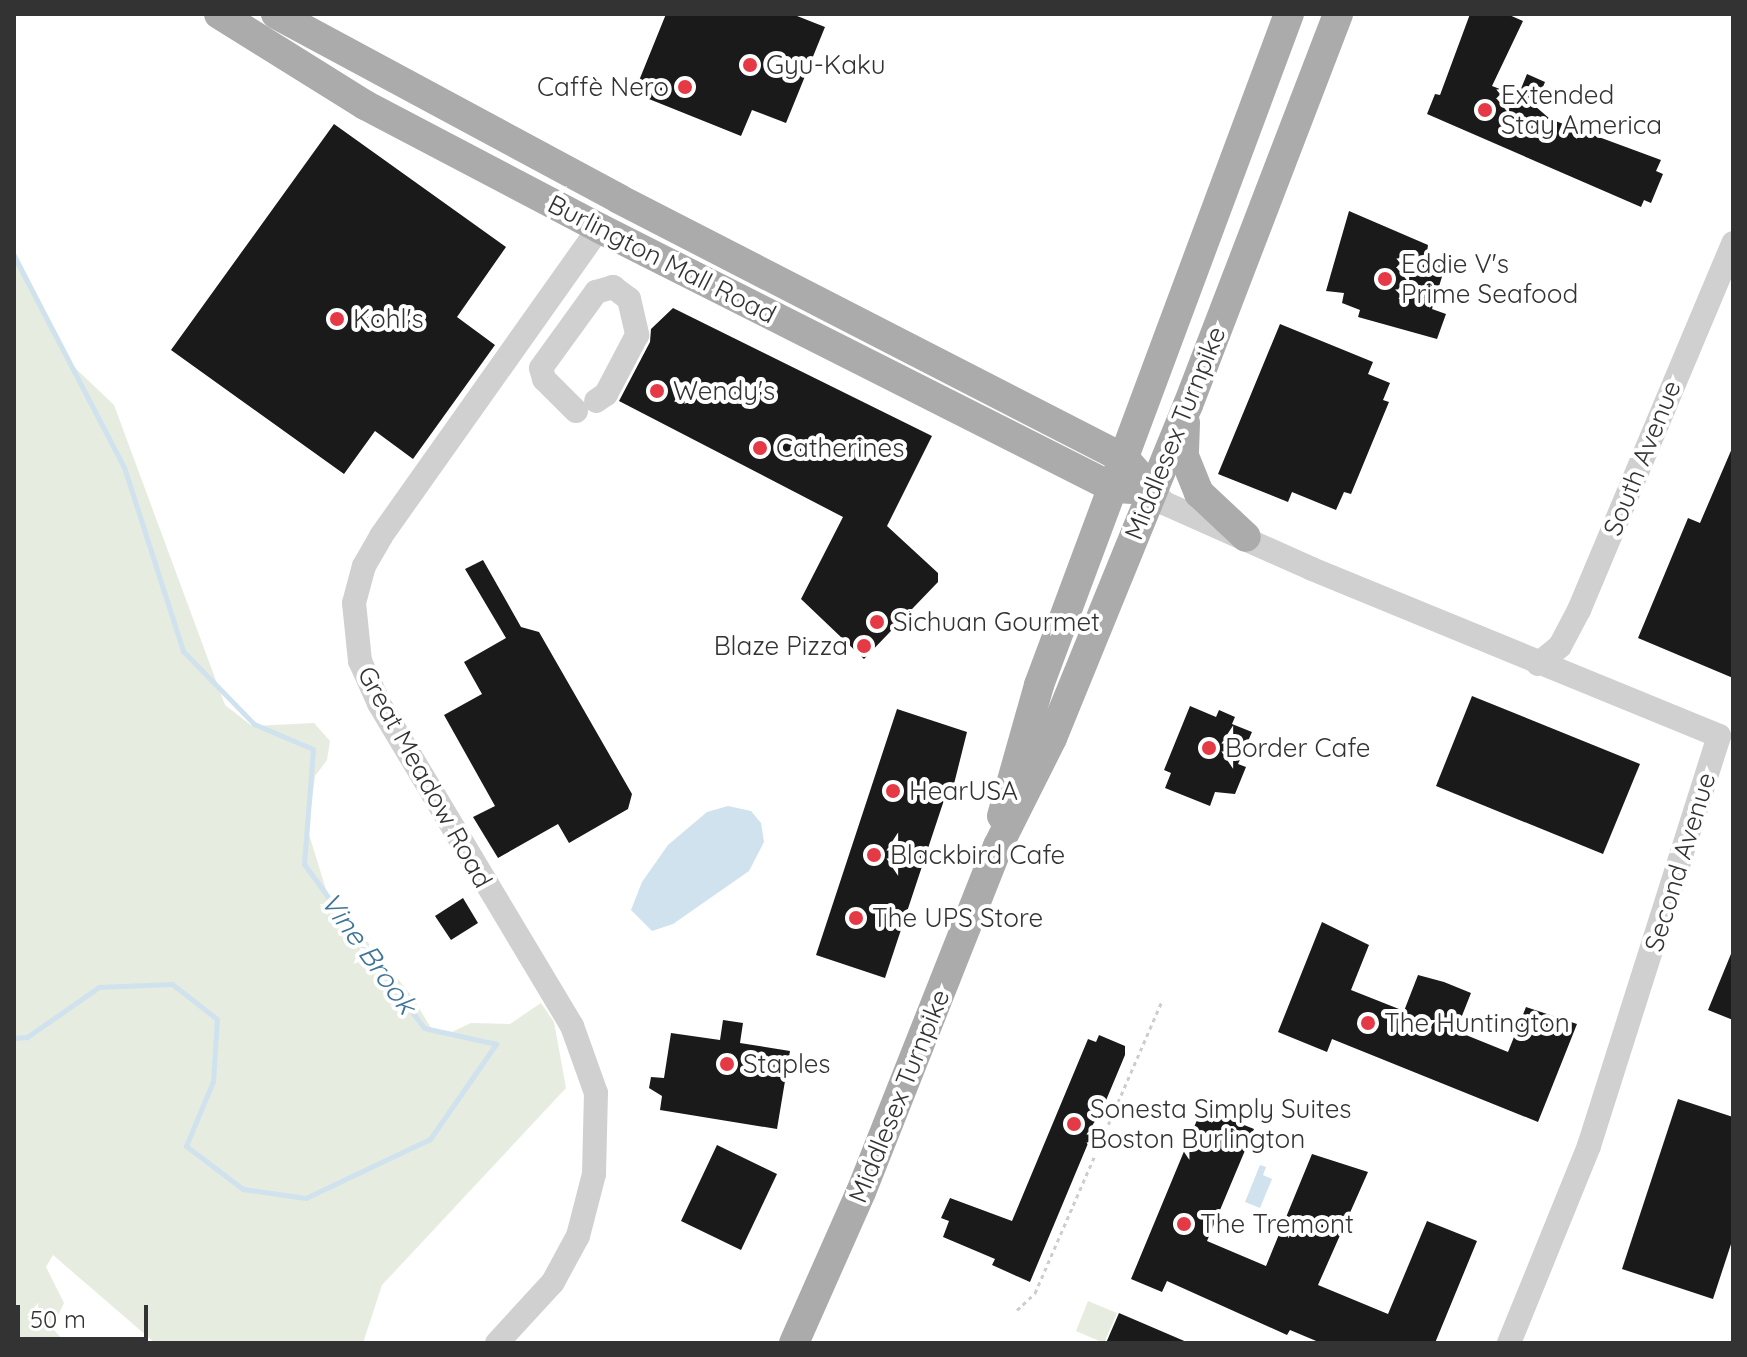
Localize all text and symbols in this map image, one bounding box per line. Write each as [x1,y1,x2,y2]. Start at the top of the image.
place label: Gyu-Kaku [766,49,886,81]
marker: Gyu-Kaku [741,56,759,74]
place label: Caffè Nero [537,71,669,103]
marker: Caffè Nero [676,78,694,96]
place label: Extended Stay America [1501,79,1662,140]
marker: Extended Stay America [1476,101,1494,119]
street label: Burlington Mall Road [543,188,781,330]
place label: Eddie V's Prime Seafood [1401,248,1578,310]
marker: Eddie V's Prime Seafood [1376,270,1394,288]
place label: Kohl's [353,303,424,335]
marker: Kohl's [328,310,346,328]
street label: Middlesex Turnpike [1118,322,1232,544]
place label: Wendy's [673,375,775,407]
street label: South Avenue [1597,376,1687,540]
marker: Wendy's [648,382,666,400]
place label: Catherines [776,432,904,464]
marker: Catherines [751,439,769,457]
place label: Sichuan Gourmet [893,606,1100,638]
marker: Sichuan Gourmet [868,613,886,631]
place label: Blaze Pizza [714,630,848,662]
marker: Blaze Pizza [855,637,873,655]
street label: Great Meadow Road [351,661,499,893]
place label: Border Cafe [1225,732,1370,764]
marker: Border Cafe [1200,739,1218,757]
street label: Second Avenue [1638,769,1722,955]
place label: HearUSA [909,775,1018,807]
marker: HearUSA [884,782,902,800]
place label: Blackbird Cafe [890,839,1065,871]
marker: Blackbird Cafe [865,846,883,864]
water label: Vine Brook [314,886,424,1020]
place label: The UPS Store [872,902,1043,934]
marker: The UPS Store [847,909,865,927]
street label: Middlesex Turnpike [842,985,956,1207]
place label: The Huntington [1384,1007,1570,1039]
marker: The Huntington [1359,1014,1377,1032]
place label: Staples [743,1048,831,1080]
marker: Staples [718,1055,736,1073]
place label: Sonesta Simply Suites Boston Burlington [1090,1093,1352,1154]
marker: Sonesta Simply Suites Boston Burlington [1065,1115,1083,1133]
place label: The Tremont [1200,1208,1354,1240]
marker: The Tremont [1175,1215,1193,1233]
scale bar [20,1289,152,1339]
text: 50 m [30,1304,86,1334]

